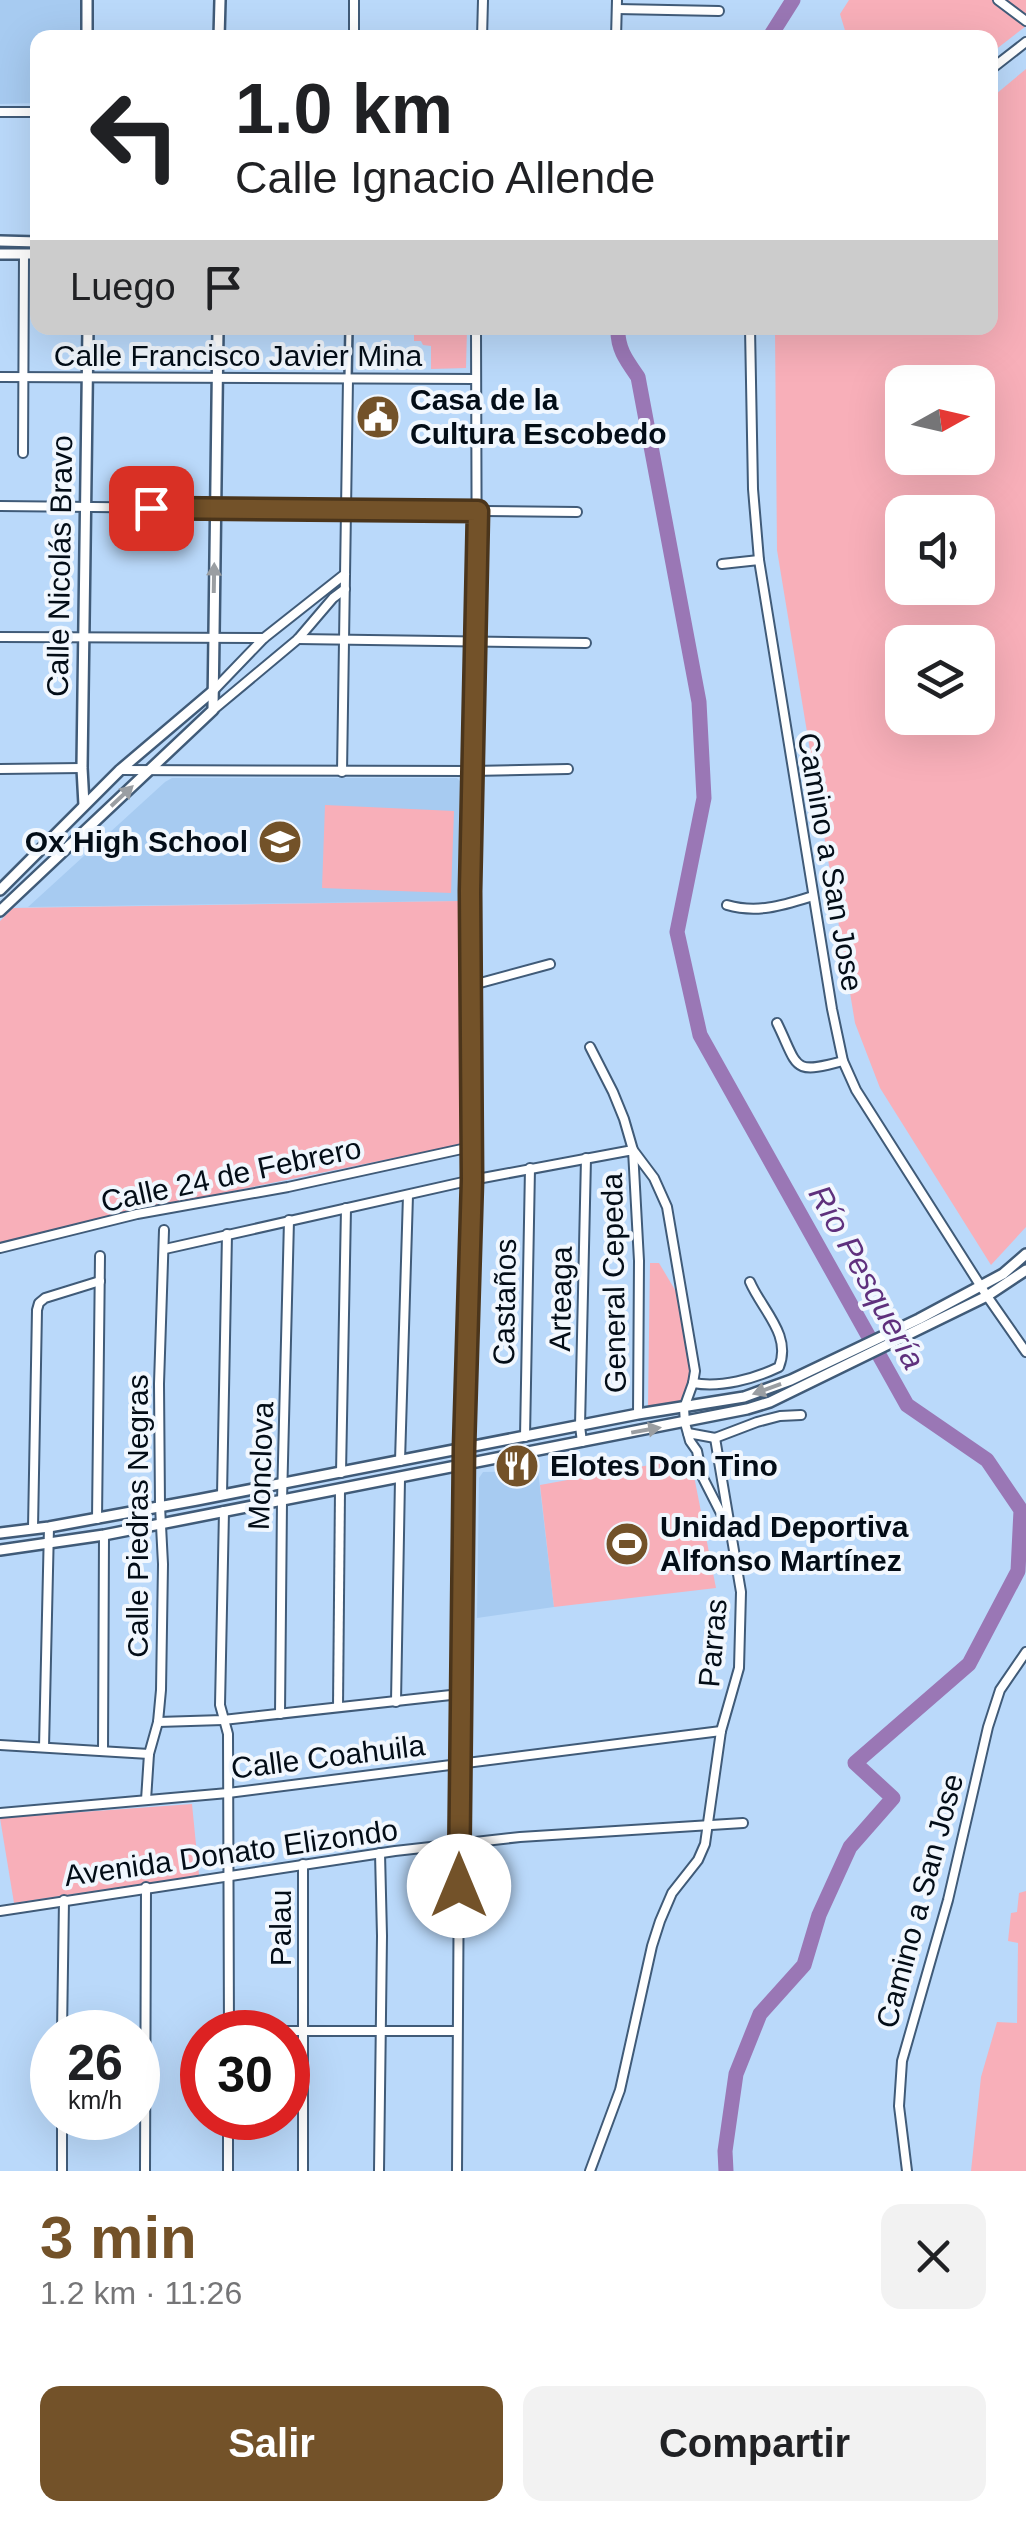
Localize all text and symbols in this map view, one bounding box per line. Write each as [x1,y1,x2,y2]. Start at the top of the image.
icon: left [70,70,200,200]
text: 1.0 km [235,70,453,148]
text: Calle Ignacio Allende [235,152,655,203]
icon: arrive [196,260,251,315]
text: Luego [70,266,176,308]
street label: Calle Francisco Javier Mina [54,339,423,372]
north arrow [885,365,995,475]
map controls [885,365,995,735]
place label: Casa de la Cultura Escobedo [410,383,667,450]
public building icon: Casa de la Cultura Escobedo [355,394,401,440]
street label: Calle Nicolás Bravo [41,435,78,697]
pin [109,466,194,551]
icon: arrive [124,481,179,536]
button: sound [885,495,995,605]
one-way arrow [207,561,223,593]
button: layers [885,625,995,735]
street label: Camino a San Jose [792,730,869,994]
one-way arrow [110,785,134,808]
school or university icon: Ox High School [257,819,303,865]
place label: Ox High School [25,825,248,858]
street label: Calle 24 de Febrero [98,1131,364,1218]
street label: General Cepeda [595,1172,632,1393]
water label: Río Pesquería [802,1179,932,1375]
street label: Castaños [487,1238,522,1366]
street label: Arteaga [543,1246,578,1352]
street label: Calle Piedras Negras [121,1374,154,1658]
one-way arrow [752,1382,782,1397]
street label: Monclova [242,1401,279,1531]
one-way arrow [631,1422,662,1437]
restaurant icon: Elotes Don Tino [494,1443,540,1489]
place label: Elotes Don Tino [550,1449,778,1482]
place label: Unidad Deportiva Alfonso Martínez [660,1510,909,1577]
sports icon: Unidad Deportiva Alfonso Martínez [604,1521,650,1567]
street label: Parras [692,1598,733,1688]
street label: Calle Coahuila [229,1728,427,1785]
street label: Camino a San Jose [870,1770,969,2032]
street label: Avenida Donato Elizondo [62,1813,400,1892]
position arrow [407,1834,511,1938]
street label: Palau [264,1890,297,1966]
speed limit sign: 30 [180,2010,310,2140]
text: 26 [67,2035,123,2091]
text: km/h [68,2086,122,2114]
text: 3 min [40,2204,197,2271]
button: close [881,2204,986,2309]
text: 1.2 km · 11:26 [40,2275,242,2311]
button: Salir [40,2386,503,2501]
button: Compartir [523,2386,986,2501]

